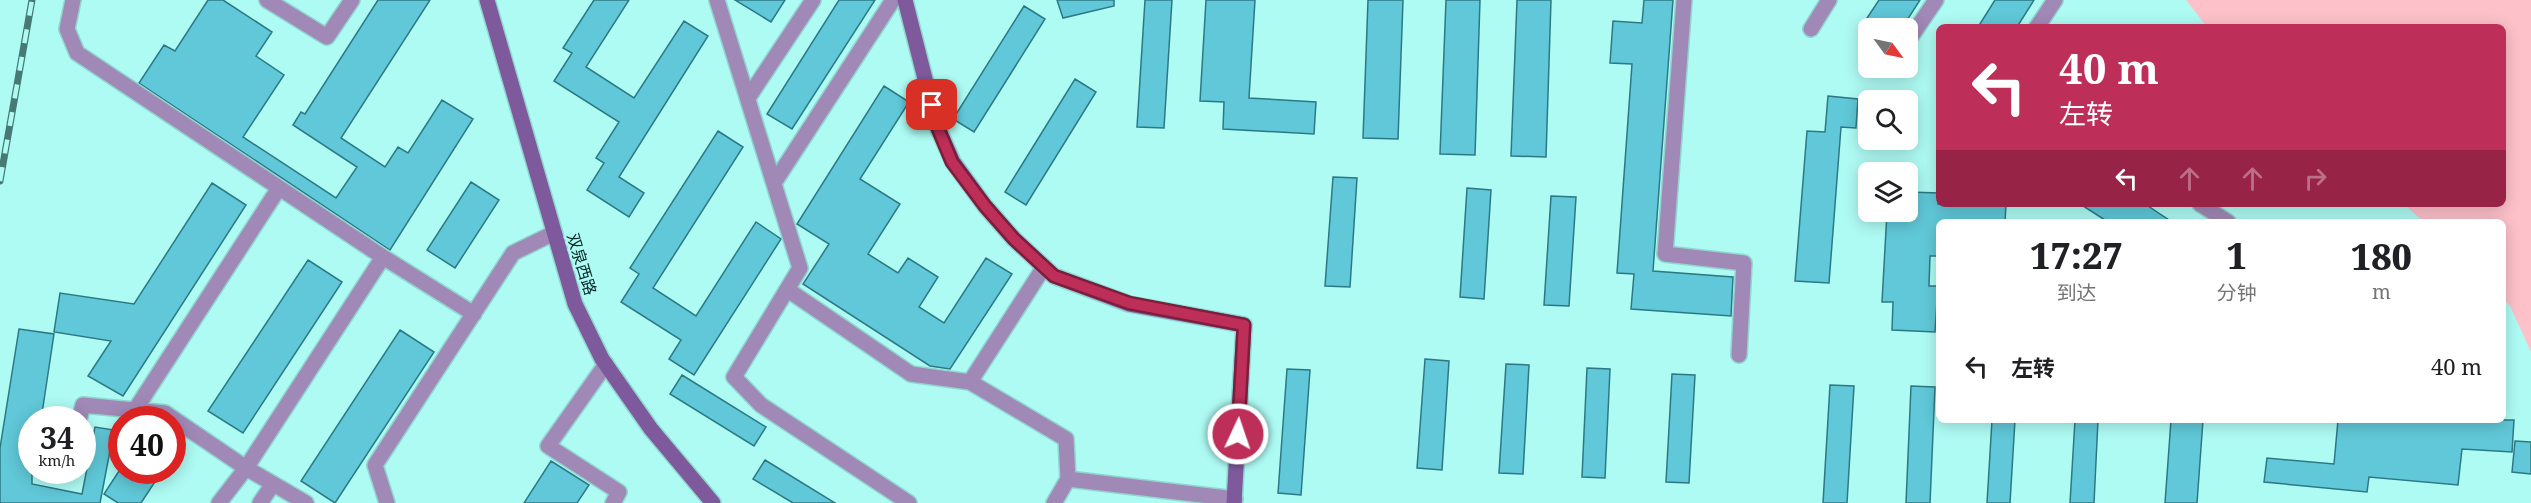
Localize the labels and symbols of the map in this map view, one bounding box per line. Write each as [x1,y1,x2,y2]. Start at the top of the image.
north arrow [1858,18,1918,78]
pin [906,79,957,130]
street label: 双泉西路 [562,230,602,298]
position arrow [1206,402,1270,466]
speed limit sign: 40 [108,406,186,484]

